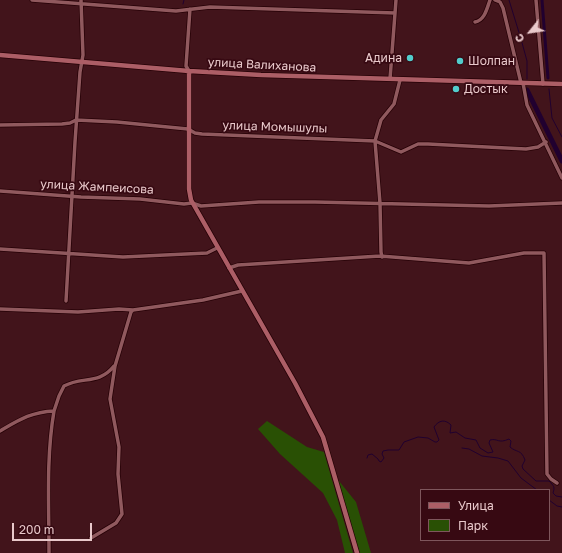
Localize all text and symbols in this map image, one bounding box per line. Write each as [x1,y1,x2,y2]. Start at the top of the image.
north arrow [510,12,550,52]
text: С [512,32,527,45]
place label: Адина [365,51,402,65]
marker: Адина [405,53,415,63]
place label: Шолпан [468,54,515,68]
street label: улица Валиханова [207,55,317,75]
marker: Шолпан [455,56,465,66]
place label: Достык [464,82,508,96]
marker: Достык [451,84,461,94]
street label: улица Момышулы [222,118,328,136]
street label: улица Жампеисова [40,177,154,197]
legend [420,489,550,541]
text: Улица [458,498,494,513]
scale bar [14,515,94,541]
text: Парк [458,518,488,533]
text: 200 m [19,522,54,537]

